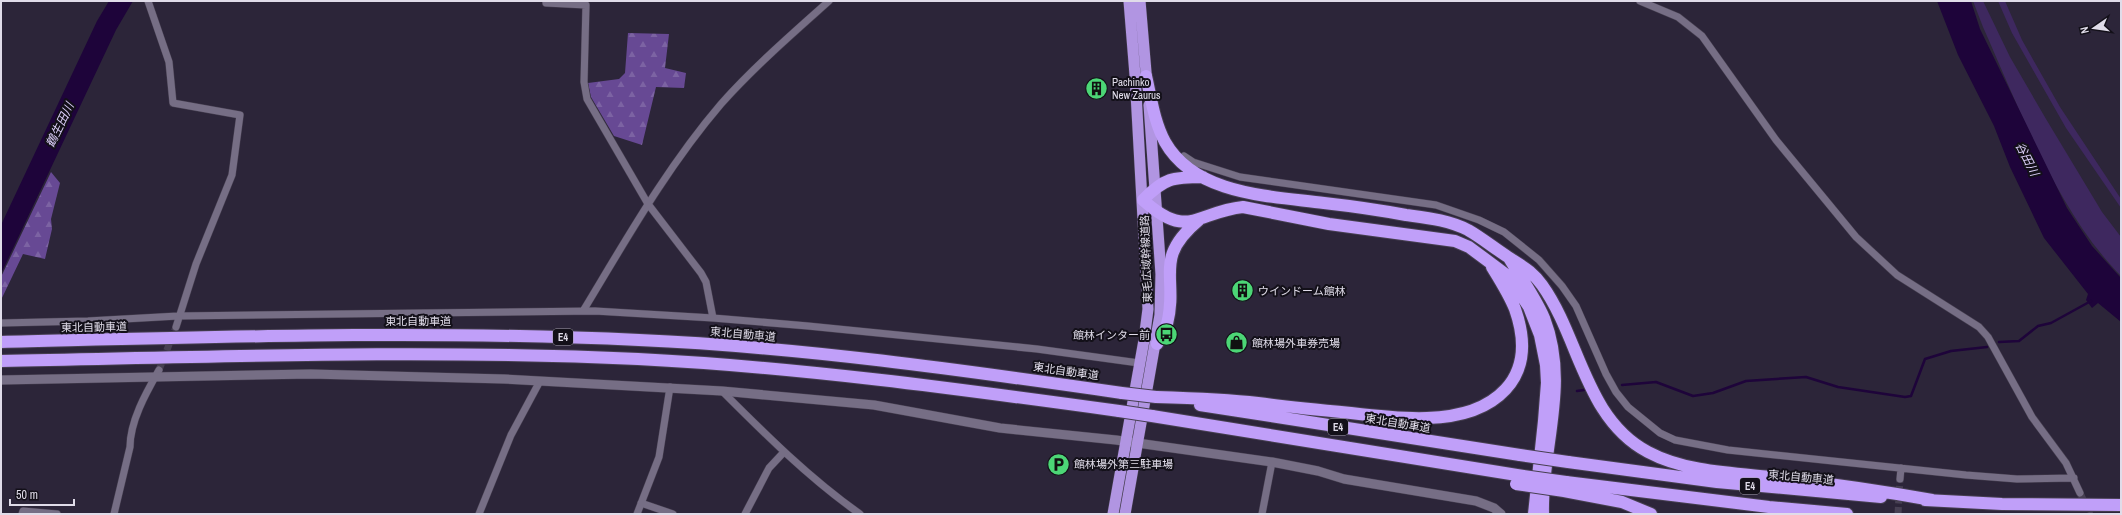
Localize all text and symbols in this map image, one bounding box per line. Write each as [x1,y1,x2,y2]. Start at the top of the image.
north arrow [2074,8,2114,48]
text: N [2077,26,2092,35]
building icon: Pachinko New Zaurus [1084,75,1110,101]
place label: Pachinko New Zaurus [1112,75,1161,102]
water label: 鶴生田川 [42,98,79,150]
water label: 谷田川 [2012,139,2043,180]
street label: 東毛広域幹線道路 [1137,215,1155,303]
building icon: ウインドーム館林 [1230,278,1256,304]
place label: ウインドーム館林 [1258,284,1346,298]
street label: 東北自動車道 [385,314,451,328]
street label: 東北自動車道 [61,319,127,335]
bus stop icon: 館林インター前 [1153,322,1179,348]
street label: 東北自動車道 [710,324,776,344]
place label: 館林インター前 [1073,328,1150,342]
road number: E4 [553,329,573,345]
shop icon: 館林場外車券売場 [1224,330,1250,356]
place label: 館林場外車券売場 [1252,336,1340,350]
street label: 東北自動車道 [1032,359,1100,383]
street label: 東北自動車道 [1364,411,1432,435]
road number: E4 [1328,419,1348,435]
parking icon: 館林場外第三駐車場 [1045,451,1071,477]
place label: 館林場外第三駐車場 [1074,457,1173,471]
street label: 東北自動車道 [1768,467,1834,487]
road number: E4 [1740,478,1760,494]
scale bar [10,481,74,507]
text: 50 m [16,487,38,503]

